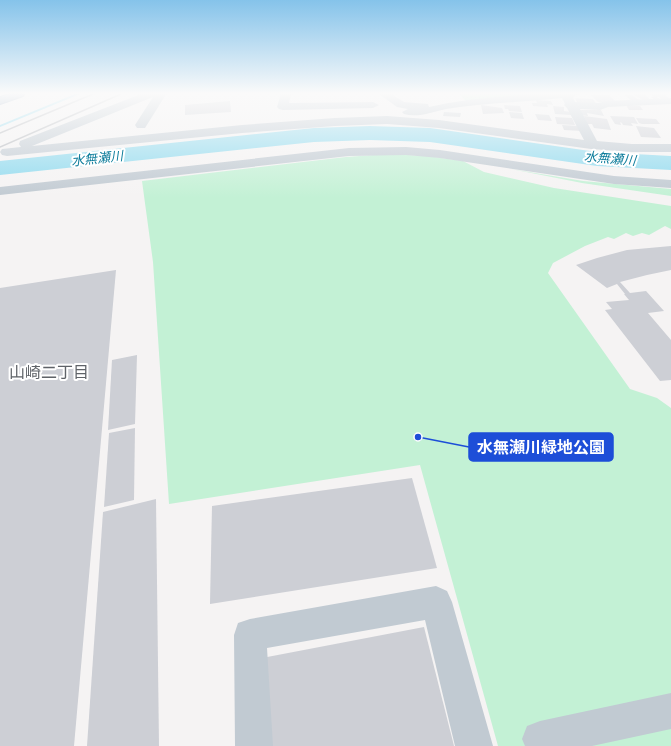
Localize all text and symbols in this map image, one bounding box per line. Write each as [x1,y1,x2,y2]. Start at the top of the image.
water label: 水無瀬川 [70,147,126,169]
water label: 水無瀬川 [583,148,639,168]
district label: 山崎二丁目 [9,362,89,382]
callout: 水無瀬川緑地公園 [469,433,613,461]
text: 水無瀬川緑地公園 [477,437,605,457]

